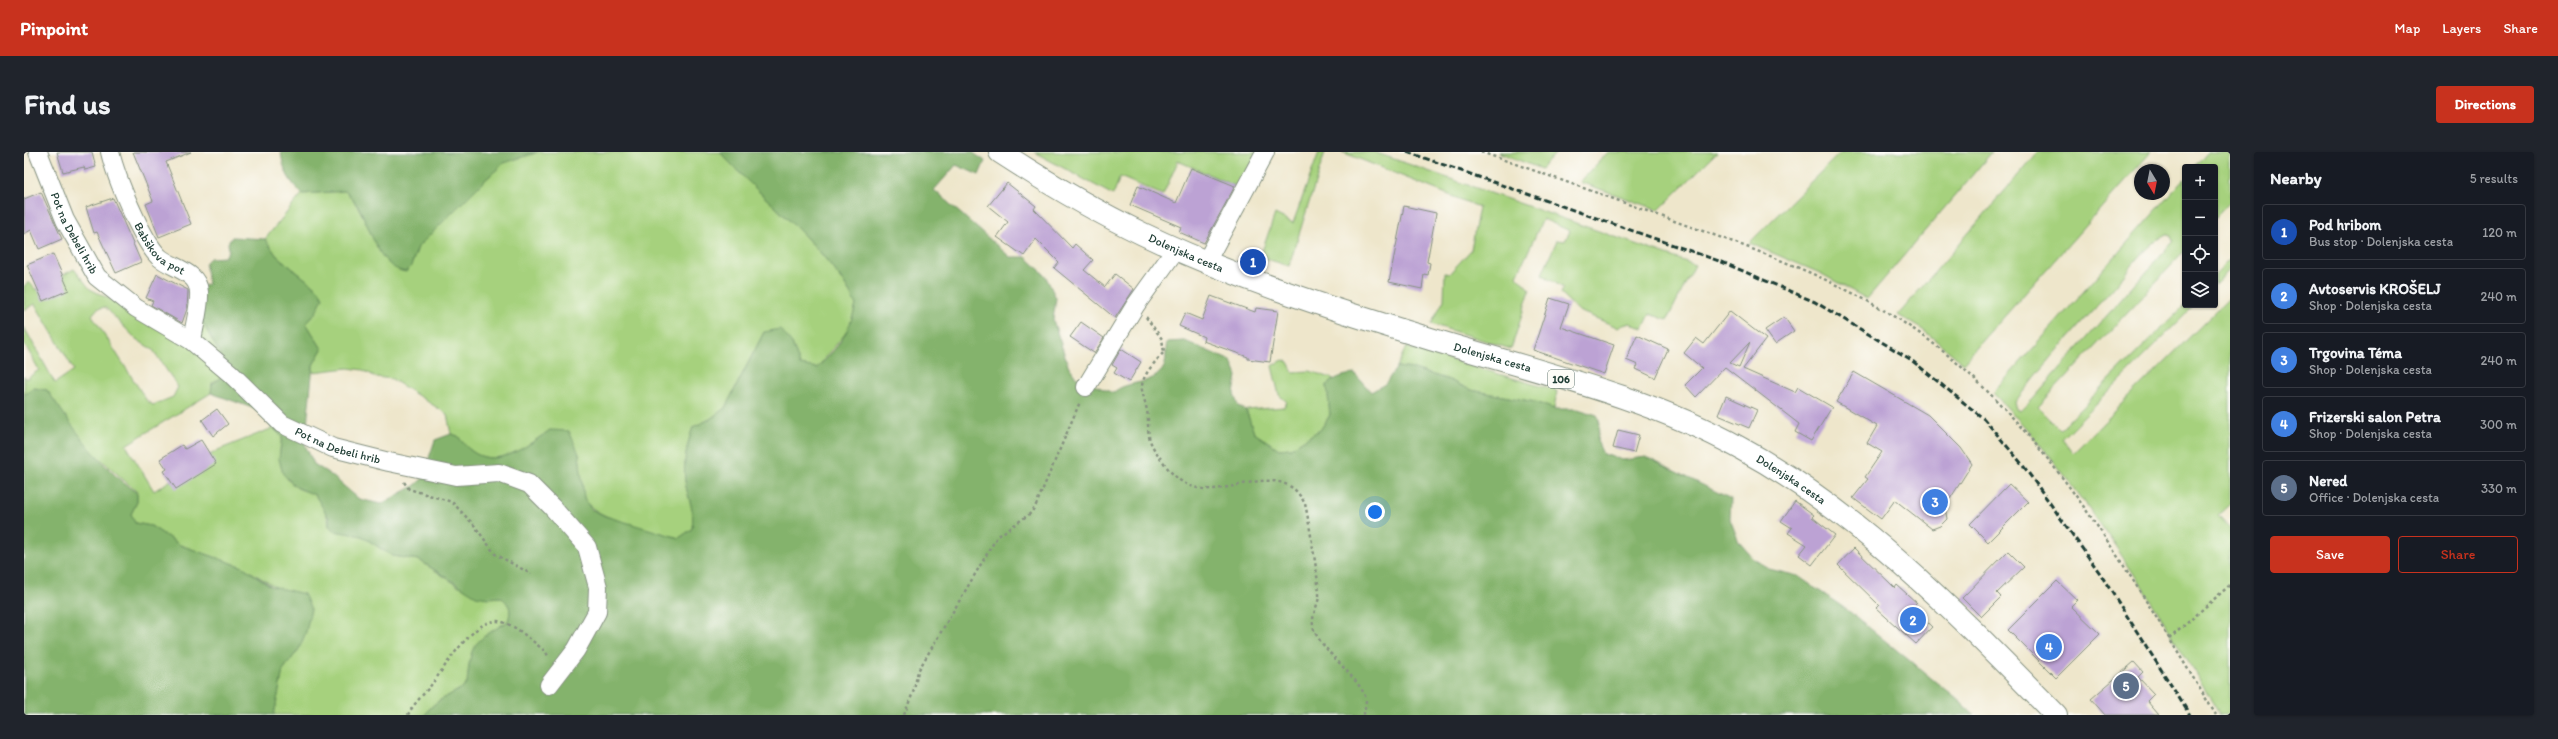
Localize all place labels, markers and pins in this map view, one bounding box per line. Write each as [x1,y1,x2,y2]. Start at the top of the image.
pin: 1 [1240,247,1266,277]
pin: 3 [1922,487,1948,517]
pin: 2 [1900,605,1926,635]
pin: 4 [2036,632,2062,662]
pin: 5 [2113,671,2139,701]

